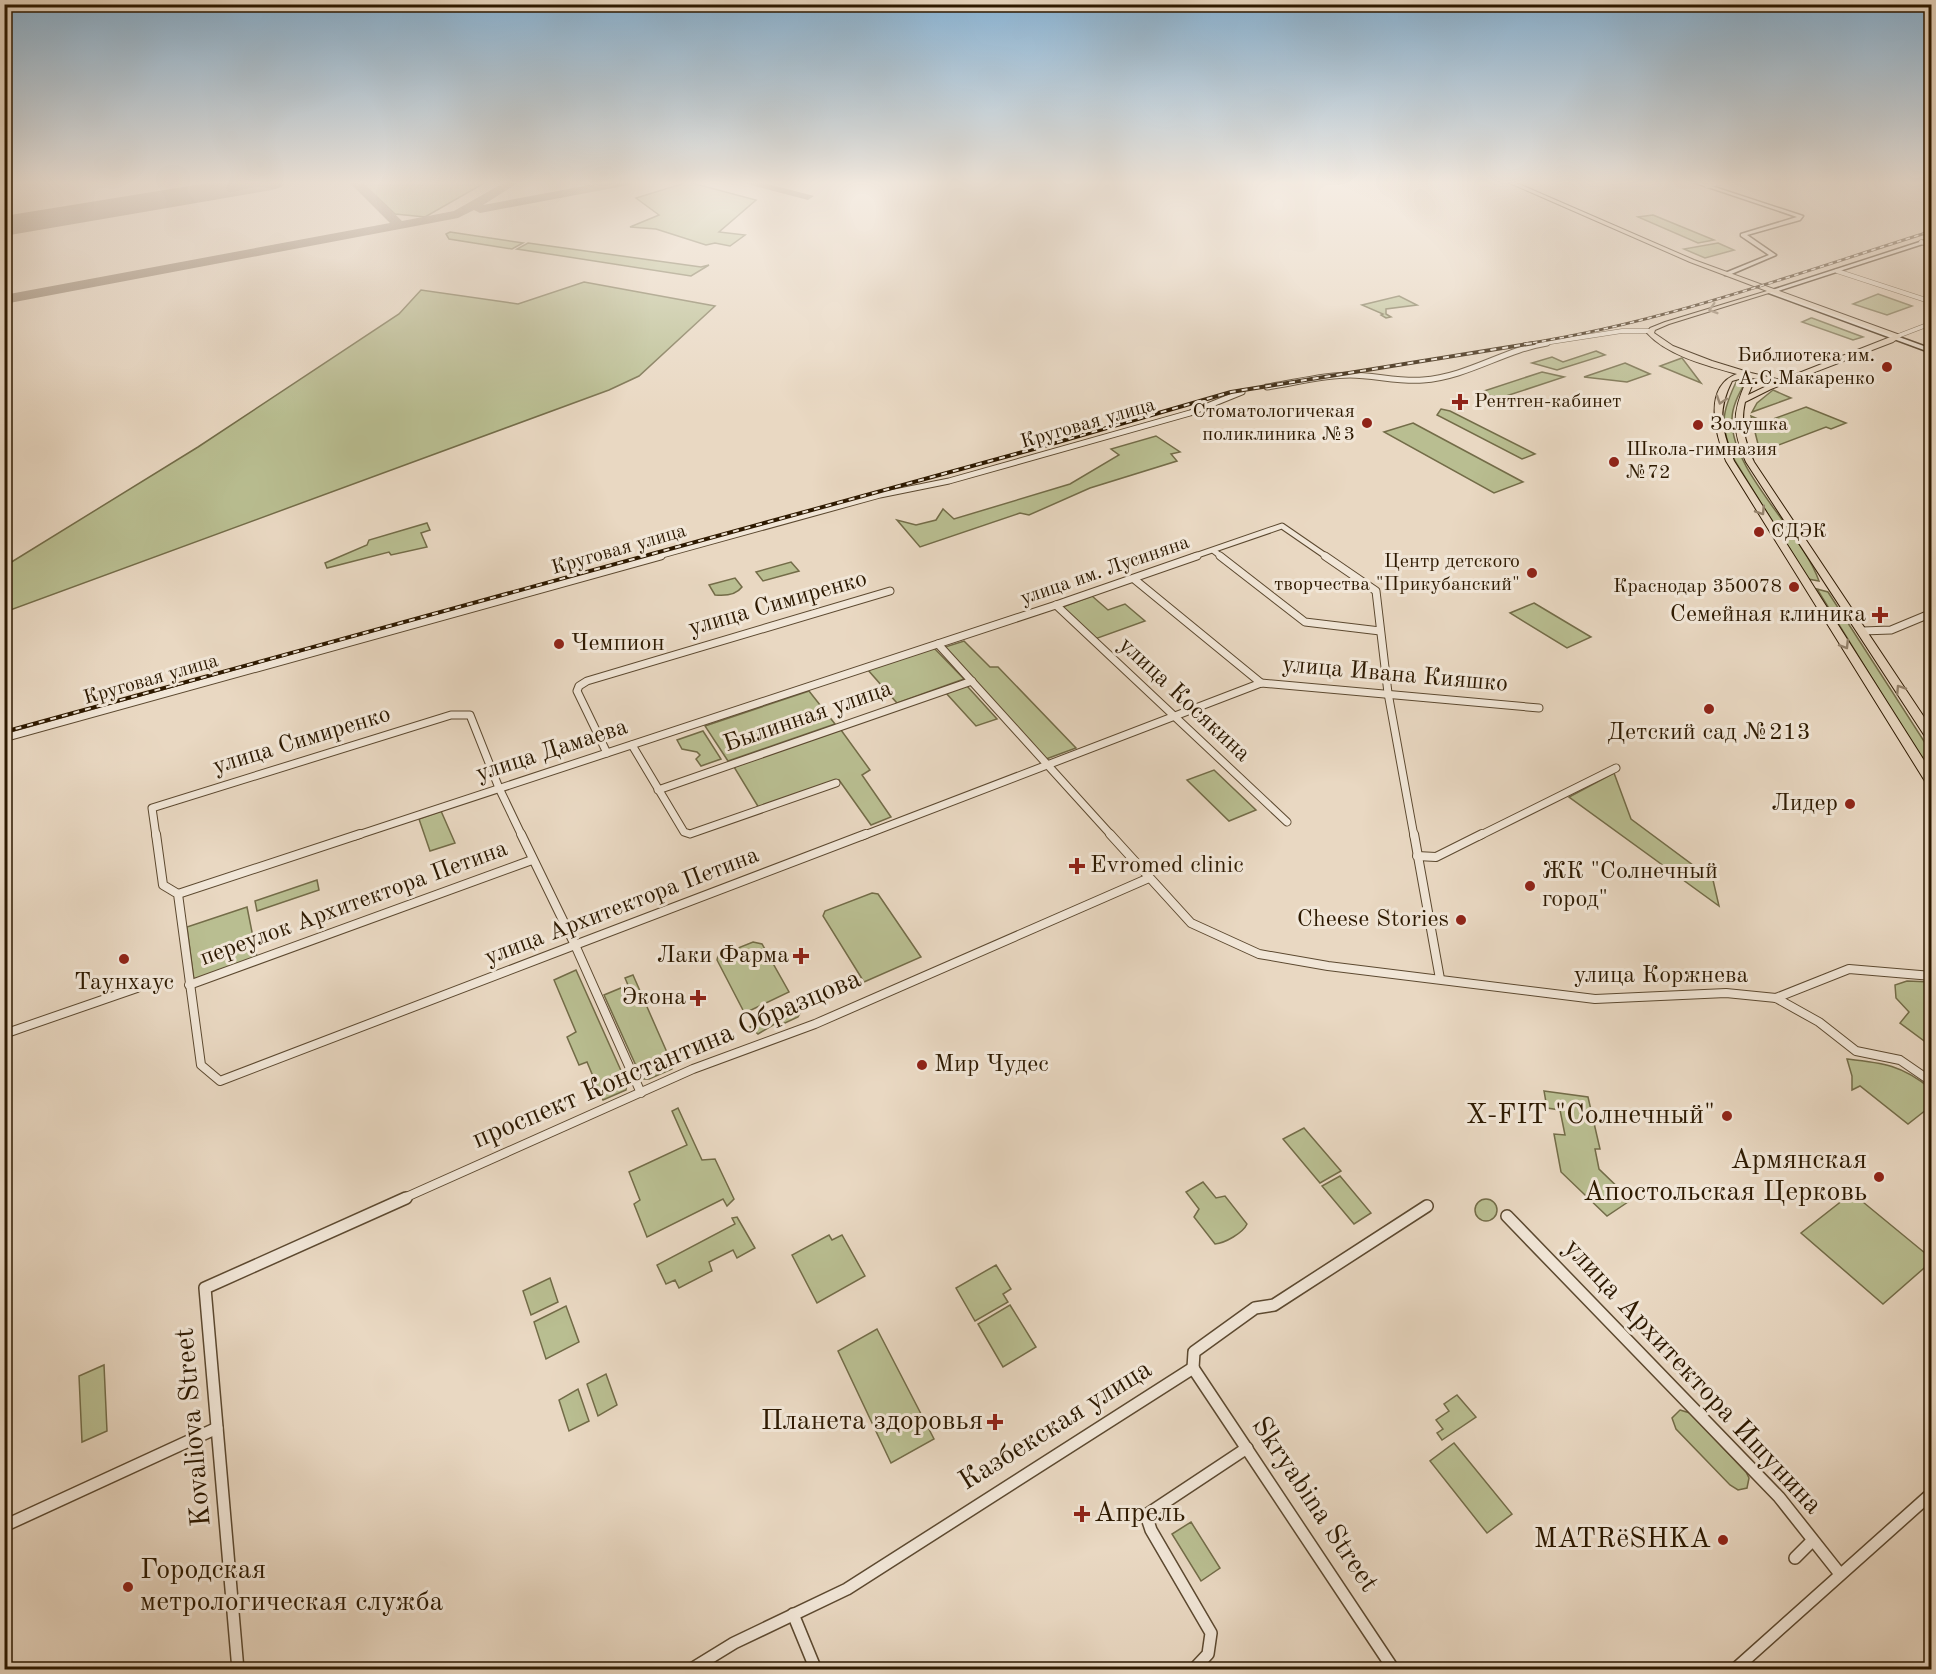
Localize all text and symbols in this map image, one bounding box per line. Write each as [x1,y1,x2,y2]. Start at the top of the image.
one-way arrow [1708,302,1719,314]
place label: Библиотека им. А.С.Макаренко [1737,346,1875,389]
marker: Библиотека им. А.С.Макаренко [1880,360,1894,374]
place label: Рентген-кабинет [1474,392,1622,412]
marker: Рентген-кабинет [1451,393,1469,411]
one-way arrow [1715,394,1728,405]
street label: Круговая улица [1018,395,1158,453]
place label: Стоматологичекая поликлиника №3 [1192,402,1355,445]
place label: Золушка [1710,415,1788,435]
marker: Стоматологичекая поликлиника №3 [1360,416,1374,430]
marker: Золушка [1691,418,1705,432]
place label: Школа-гимназия №72 [1626,440,1777,483]
marker: Школа-гимназия №72 [1607,455,1621,469]
one-way arrow [1754,504,1765,515]
street label: Круговая улица [549,521,689,579]
place label: СДЭК [1771,522,1827,542]
marker: СДЭК [1752,525,1766,539]
street label: улица им. Лусиняна [1018,533,1192,609]
place label: Центр детского творчества "Прикубанский" [1274,552,1520,595]
marker: Центр детского творчества "Прикубанский" [1525,566,1539,580]
street label: улица Симиренко [686,567,870,641]
place label: Краснодар 350078 [1613,577,1782,597]
marker: Краснодар 350078 [1787,580,1801,594]
place label: Семейная клиника [1670,603,1866,627]
marker: Семейная клиника [1871,606,1889,624]
place label: Чемпион [571,632,665,656]
street label: улица Косякина [1114,633,1255,767]
marker: Чемпион [552,637,566,651]
one-way arrow [1838,639,1850,649]
street label: Круговая улица [81,651,221,709]
street label: улица Ивана Кияшко [1281,653,1509,697]
street label: Былинная улица [721,677,896,757]
one-way arrow [1895,685,1907,695]
marker: Детский сад №213 [1702,702,1716,716]
street label: улица Симиренко [210,703,394,779]
street label: улица Дамаева [473,715,631,787]
place label: Детский сад №213 [1607,721,1811,745]
place label: Лидер [1771,792,1838,816]
marker: Лидер [1843,797,1857,811]
street label: переулок Архитектора Петина [197,837,511,971]
street label: улица Архитектора Петина [482,844,763,970]
place label: Evromed clinic [1090,854,1244,878]
marker: Evromed clinic [1068,857,1086,875]
place label: ЖК "Солнечный город" [1542,860,1718,912]
marker: ЖК "Солнечный город" [1523,879,1537,893]
place label: Cheese Stories [1297,908,1449,932]
marker: Cheese Stories [1454,913,1468,927]
place label: Лаки Фарма [657,944,789,968]
marker: Лаки Фарма [794,949,808,963]
marker: Таунхаус [117,952,131,966]
street label: улица Коржнева [1574,964,1748,988]
street label: проспект Константина Образцова [469,965,866,1155]
place label: Таунхаус [74,971,174,995]
place label: Экона [622,986,686,1010]
marker: Экона [691,991,705,1005]
place label: Мир Чудес [934,1053,1049,1077]
marker: Мир Чудес [915,1058,929,1072]
place label: X-FIT "Солнечный" [1466,1102,1715,1130]
marker: X-FIT "Солнечный" [1720,1109,1734,1123]
place label: Армянская Апостольская Церковь [1583,1147,1867,1207]
marker: Армянская Апостольская Церковь [1872,1170,1886,1184]
street label: улица Архитектора Ишунина [1557,1234,1827,1520]
street label: Kovaliova Street [171,1327,217,1527]
street label: Казбекская улица [955,1355,1157,1497]
place label: Планета здоровья [761,1408,983,1436]
street label: Skryabina Street [1245,1413,1383,1597]
marker: Планета здоровья [988,1415,1002,1429]
place label: Апрель [1094,1500,1185,1528]
marker: Апрель [1075,1507,1089,1521]
place label: MATRёSHKA [1534,1526,1711,1554]
marker: MATRёSHKA [1716,1533,1730,1547]
place label: Городская метрологическая служба [140,1557,444,1617]
marker: Городская метрологическая служба [121,1580,135,1594]

